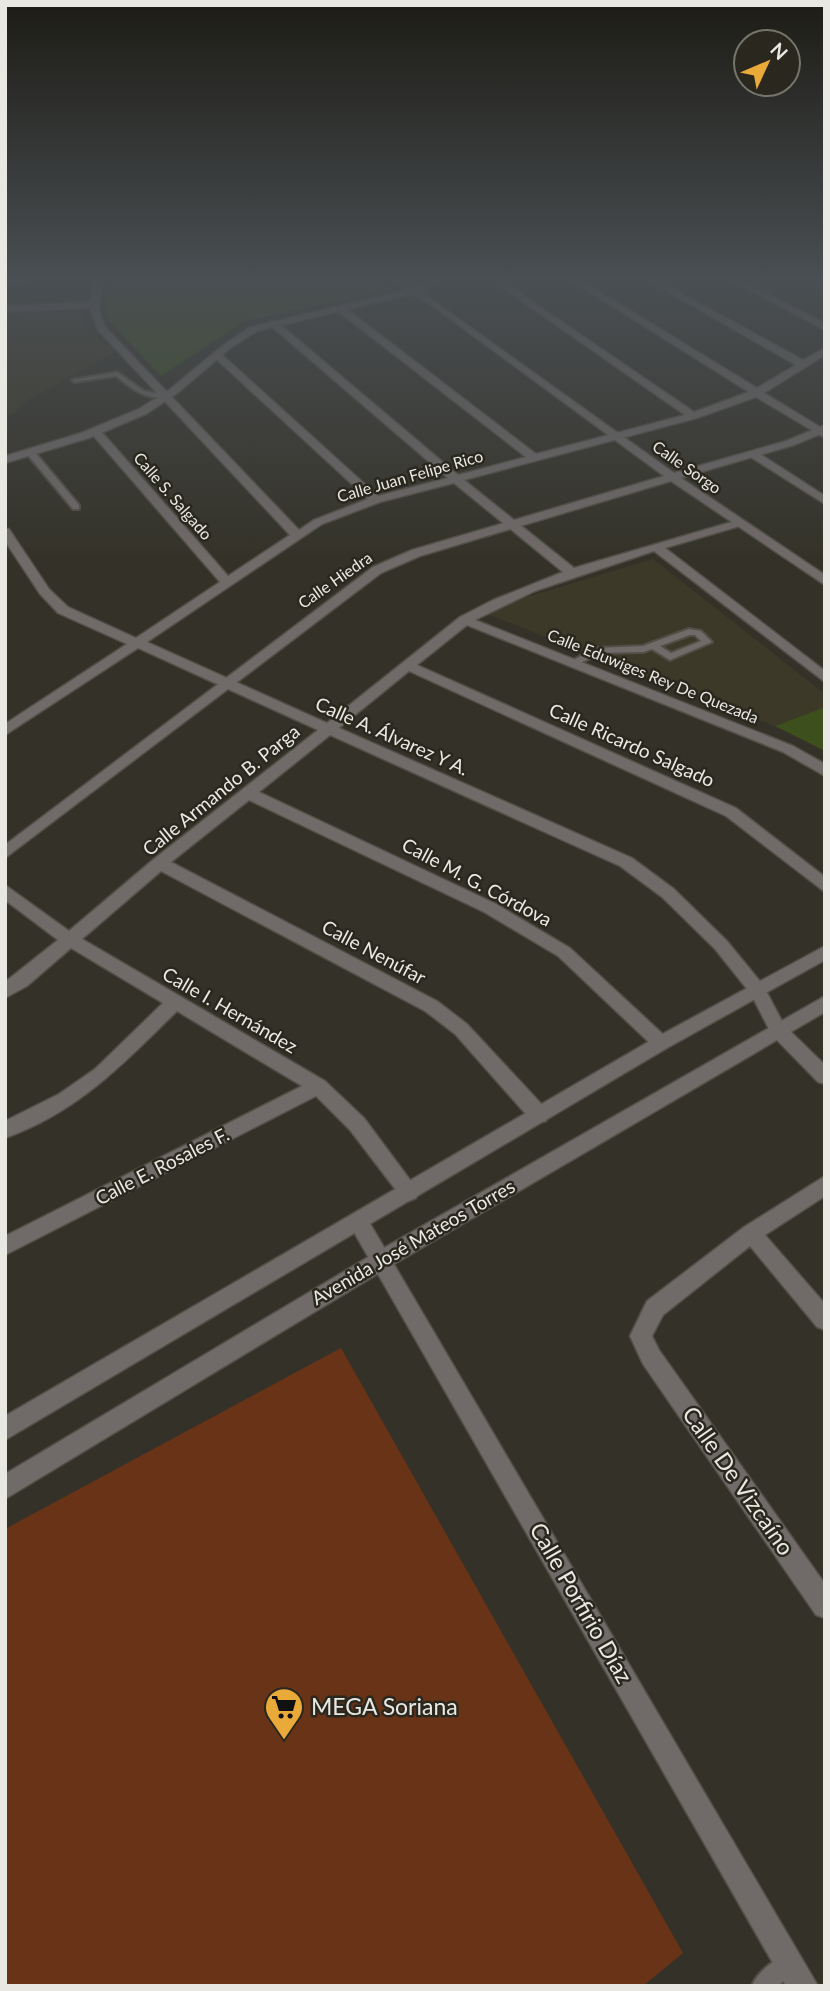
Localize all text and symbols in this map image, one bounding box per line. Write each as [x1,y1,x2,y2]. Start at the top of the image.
north arrow [732,28,802,98]
text: N [766,38,793,64]
street label: Calle Sorgo [649,436,725,497]
street label: Calle Juan Felipe Rico [335,446,485,505]
street label: Calle S. Salgado [130,448,217,543]
street label: Calle Hiedra [294,547,375,612]
street label: Calle Eduwiges Rey De Quezada [545,624,762,727]
street label: Calle A. Álvarez Y A. [312,691,472,780]
street label: Calle Ricardo Salgado [546,698,718,791]
street label: Calle Armando B. Parga [138,719,304,860]
street label: Calle M. G. Córdova [398,832,556,931]
street label: Calle Nenúfar [318,915,430,989]
street label: Calle I. Hernández [159,962,302,1057]
street label: Calle E. Rosales F. [91,1122,233,1209]
street label: Avenida José Mateos Torres [307,1174,519,1309]
street label: Calle De Vizcaíno [677,1401,801,1560]
street label: Calle Porfirio Díaz [525,1517,639,1688]
supermarket icon: MEGA Soriana [263,1686,305,1741]
place label: MEGA Soriana [311,1692,458,1720]

